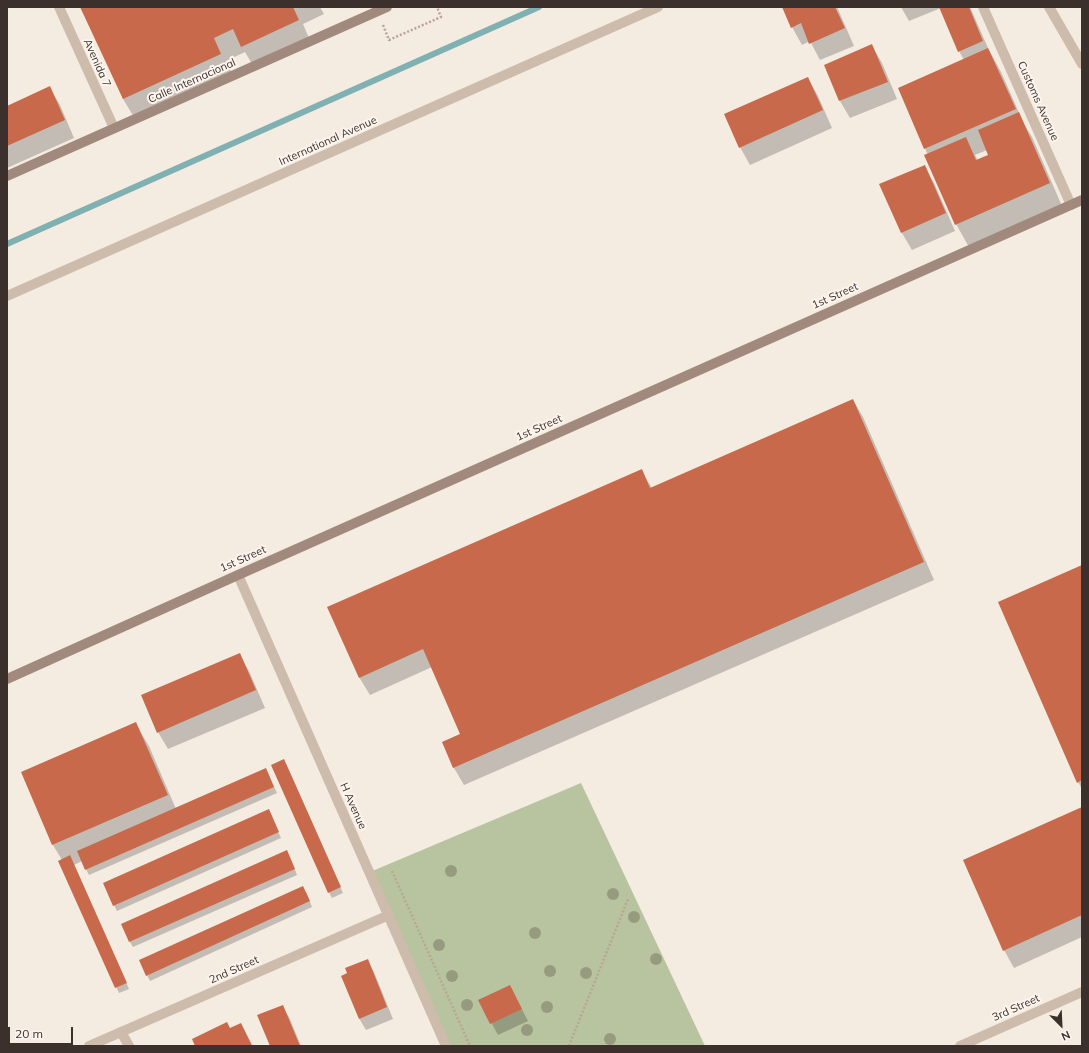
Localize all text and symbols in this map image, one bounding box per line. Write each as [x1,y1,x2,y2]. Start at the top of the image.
street label: Avenida 7 [81,37,113,89]
street label: Calle Internacional [146,56,238,106]
street label: Customs Avenue [1015,59,1061,143]
street label: International Avenue [277,113,379,169]
street label: 1st Street [810,280,860,312]
street label: 1st Street [514,412,564,444]
street label: 1st Street [218,543,268,575]
street label: H Avenue [337,781,369,831]
street label: 2nd Street [207,953,261,987]
street label: 3rd Street [990,992,1042,1024]
north arrow [1041,1005,1081,1045]
scale bar [10,1019,75,1045]
text: 20 m [15,1026,43,1041]
text: N [1059,1028,1073,1044]

